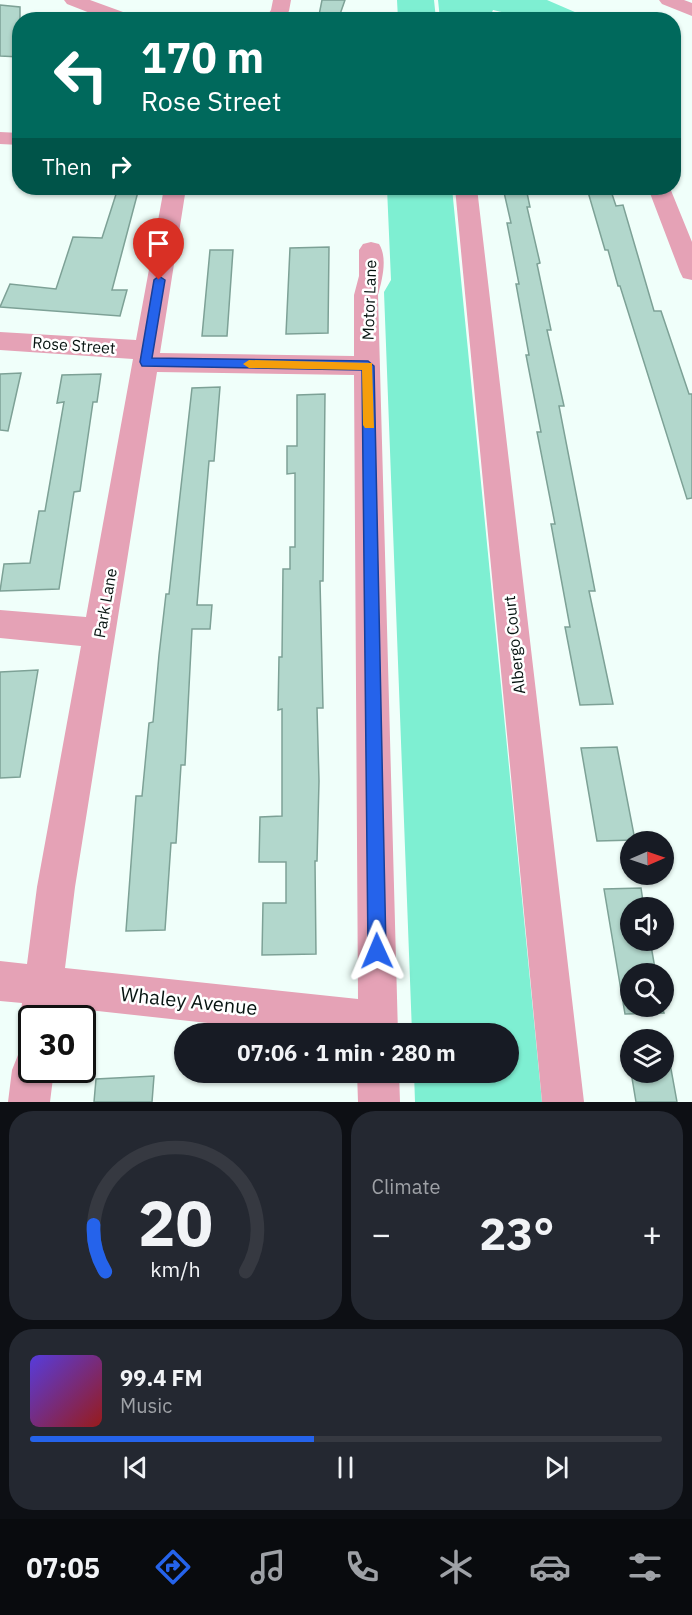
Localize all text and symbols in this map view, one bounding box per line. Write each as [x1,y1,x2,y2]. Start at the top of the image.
text: 170 m [141,30,264,85]
icon: left [42,36,120,114]
text: Rose Street [141,83,281,118]
icon: right [104,150,137,183]
text: Then [42,152,92,181]
pin [133,218,184,280]
icon: arrive [142,227,175,260]
street label: Motor Lane [358,259,380,341]
street label: Rose Street [32,332,116,358]
street label: Park Lane [89,566,121,639]
street label: Albergo Court [499,595,529,695]
north arrow [620,831,674,885]
map controls [620,831,674,1083]
button: sound [620,897,674,951]
position arrow [345,919,409,983]
button: search [620,963,674,1017]
street label: Whaley Avenue [119,980,259,1021]
speed limit sign: 30 [18,1005,96,1083]
button: layers [620,1029,674,1083]
text: 07:06 · 1 min · 280 m [237,1038,456,1067]
text: Climate [372,1173,440,1200]
text: 20 [138,1182,213,1263]
text: 23° [479,1204,554,1262]
text: − [372,1212,391,1255]
text: + [642,1212,662,1255]
text: km/h [150,1256,200,1284]
text: 99.4 FM [120,1363,203,1392]
text: Music [120,1392,172,1419]
icon: previous [119,1451,152,1484]
icon: pause [329,1451,362,1484]
icon: next [540,1451,573,1484]
icon: directions [152,1546,194,1588]
icon: music [247,1546,289,1588]
icon: phone [341,1546,383,1588]
icon: climate [435,1546,477,1588]
icon: car [529,1546,571,1588]
icon: filters [624,1546,666,1588]
text: 07:05 [26,1550,100,1585]

